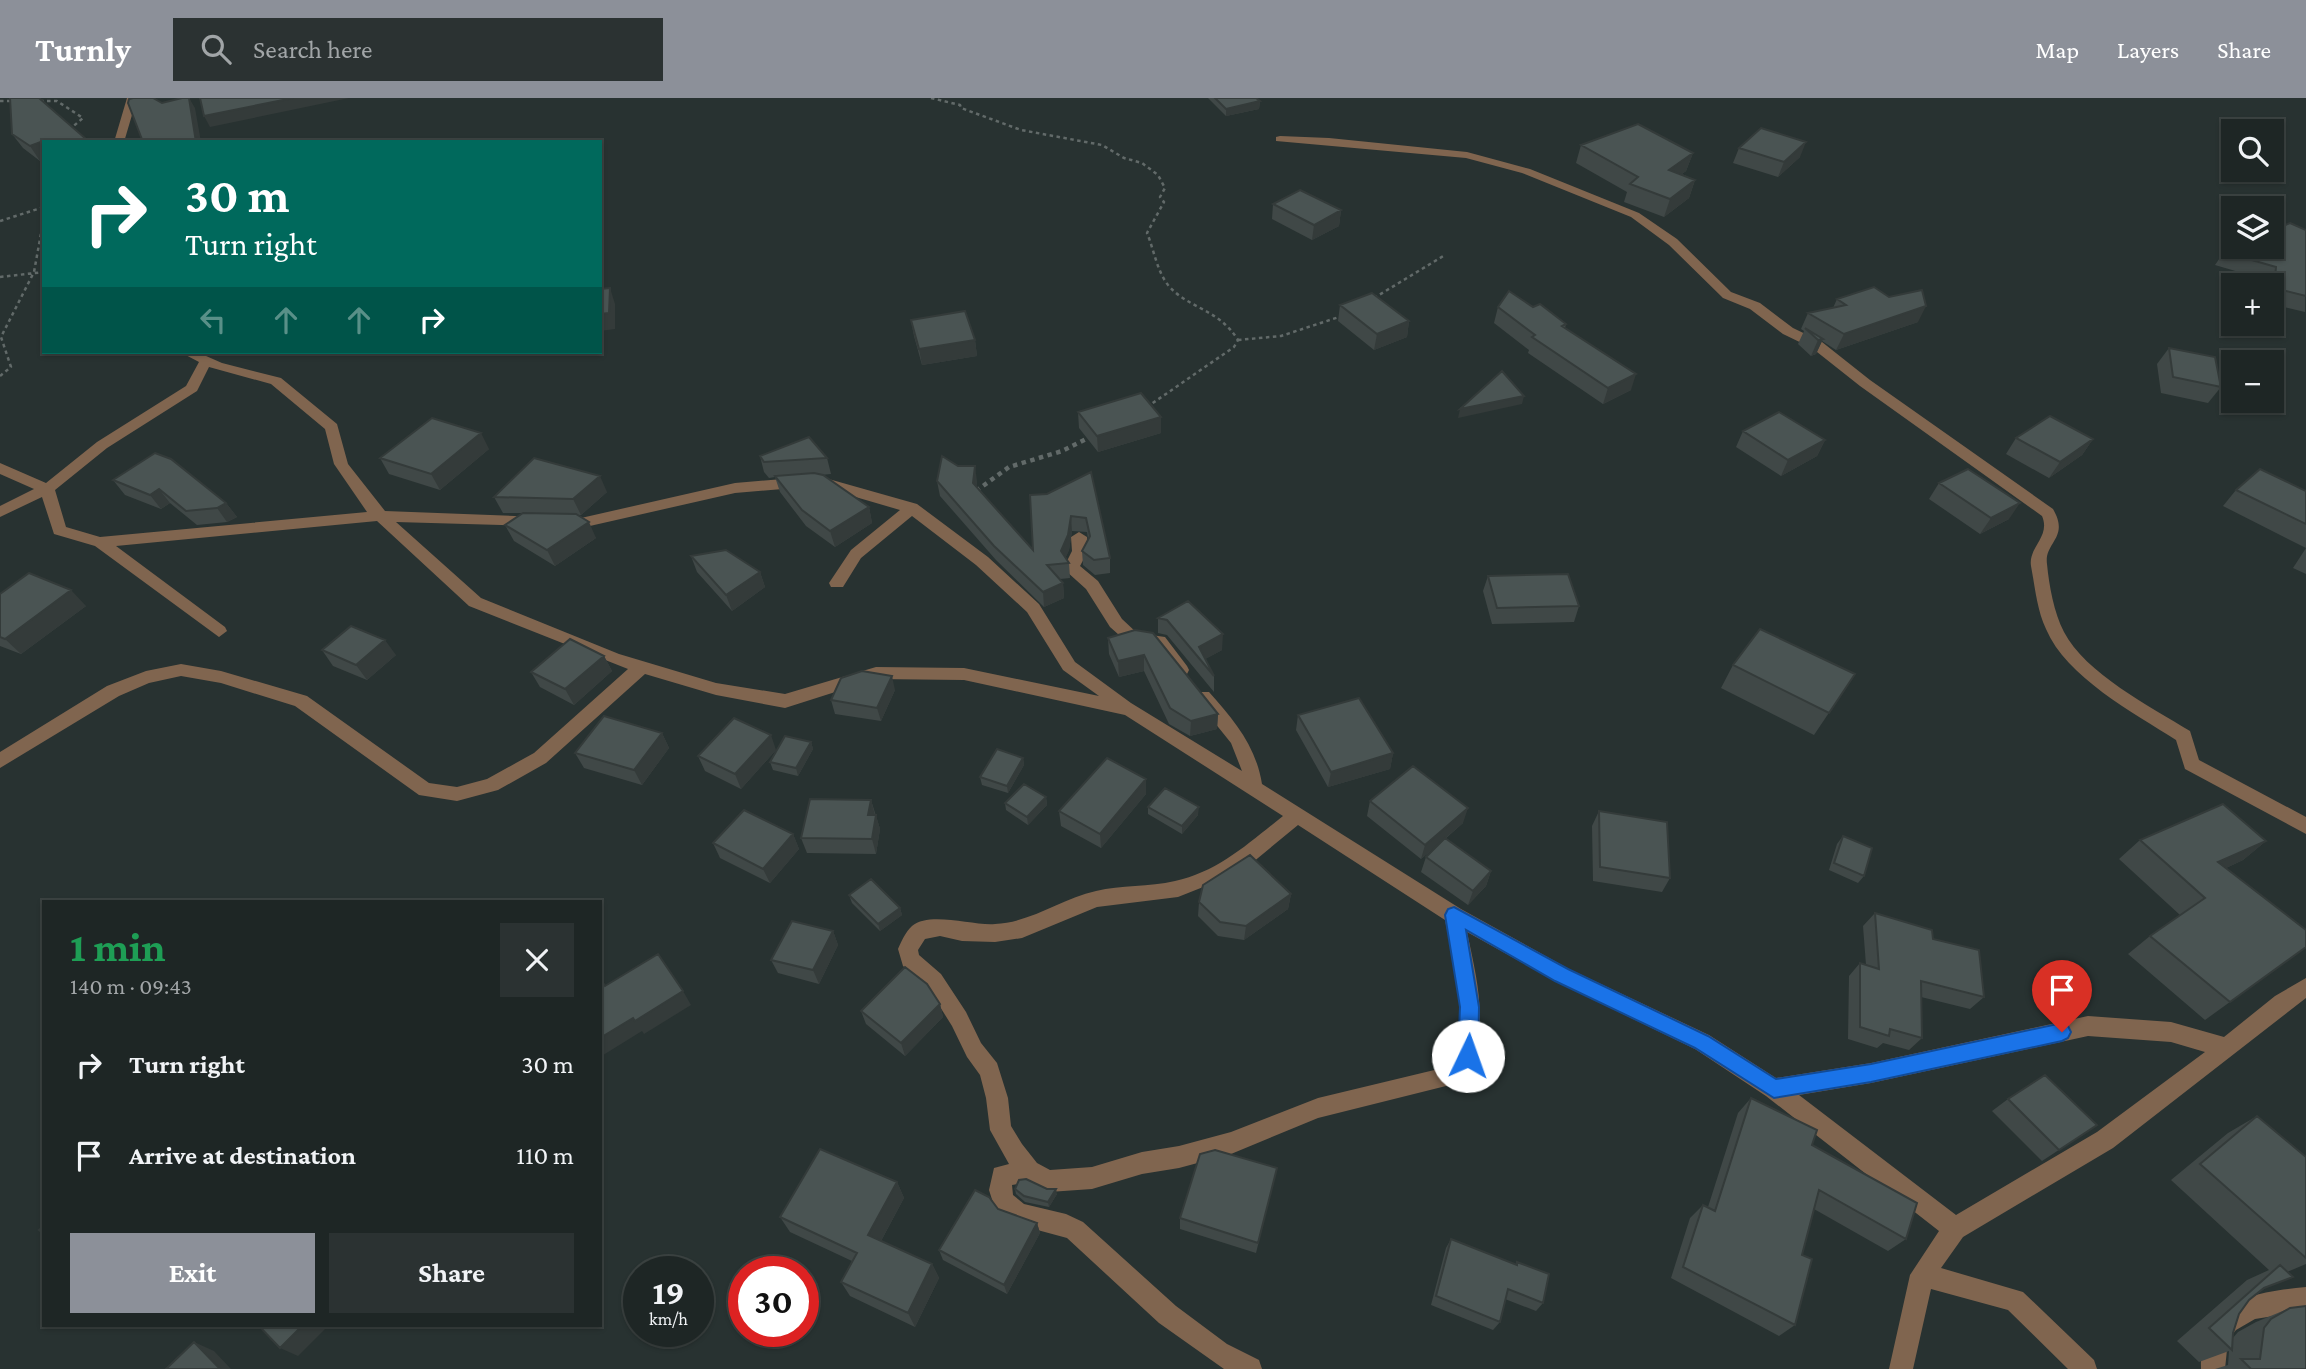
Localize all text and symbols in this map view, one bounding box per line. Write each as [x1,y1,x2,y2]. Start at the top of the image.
search box [173,18,663,81]
icon: search [197,30,235,68]
text: Turnly [35,31,131,68]
text: Search here [253,35,372,64]
text: Map [2035,36,2079,63]
text: Layers [2117,36,2179,63]
text: Share [2217,36,2271,63]
map controls [2221,119,2284,413]
button: search [2221,119,2284,182]
icon: right [70,168,161,259]
text: 30 m [185,168,290,223]
button: layers [2221,196,2284,259]
text: Turn right [185,226,317,262]
button: + [2221,273,2284,336]
icon: left [194,301,232,339]
icon: ahead [267,301,305,339]
icon: ahead [340,301,378,339]
icon: right [413,301,451,339]
button: − [2221,350,2284,413]
text: 1 min [70,923,166,970]
button: close [500,923,574,997]
pin [2032,960,2092,1032]
icon: arrive [2043,971,2081,1009]
text: 140 m · 09:43 [70,973,192,999]
position arrow [1431,1019,1505,1093]
icon: right [70,1046,108,1084]
text: Turn right [129,1050,245,1079]
text: 30 m [521,1050,574,1079]
icon: arrive [70,1137,108,1175]
text: Arrive at destination [129,1141,356,1170]
text: 110 m [516,1141,574,1170]
button: Exit [70,1233,315,1313]
button: Share [329,1233,574,1313]
speed limit sign: 30 [728,1256,819,1347]
text: 19 [652,1273,685,1312]
text: km/h [649,1309,688,1329]

